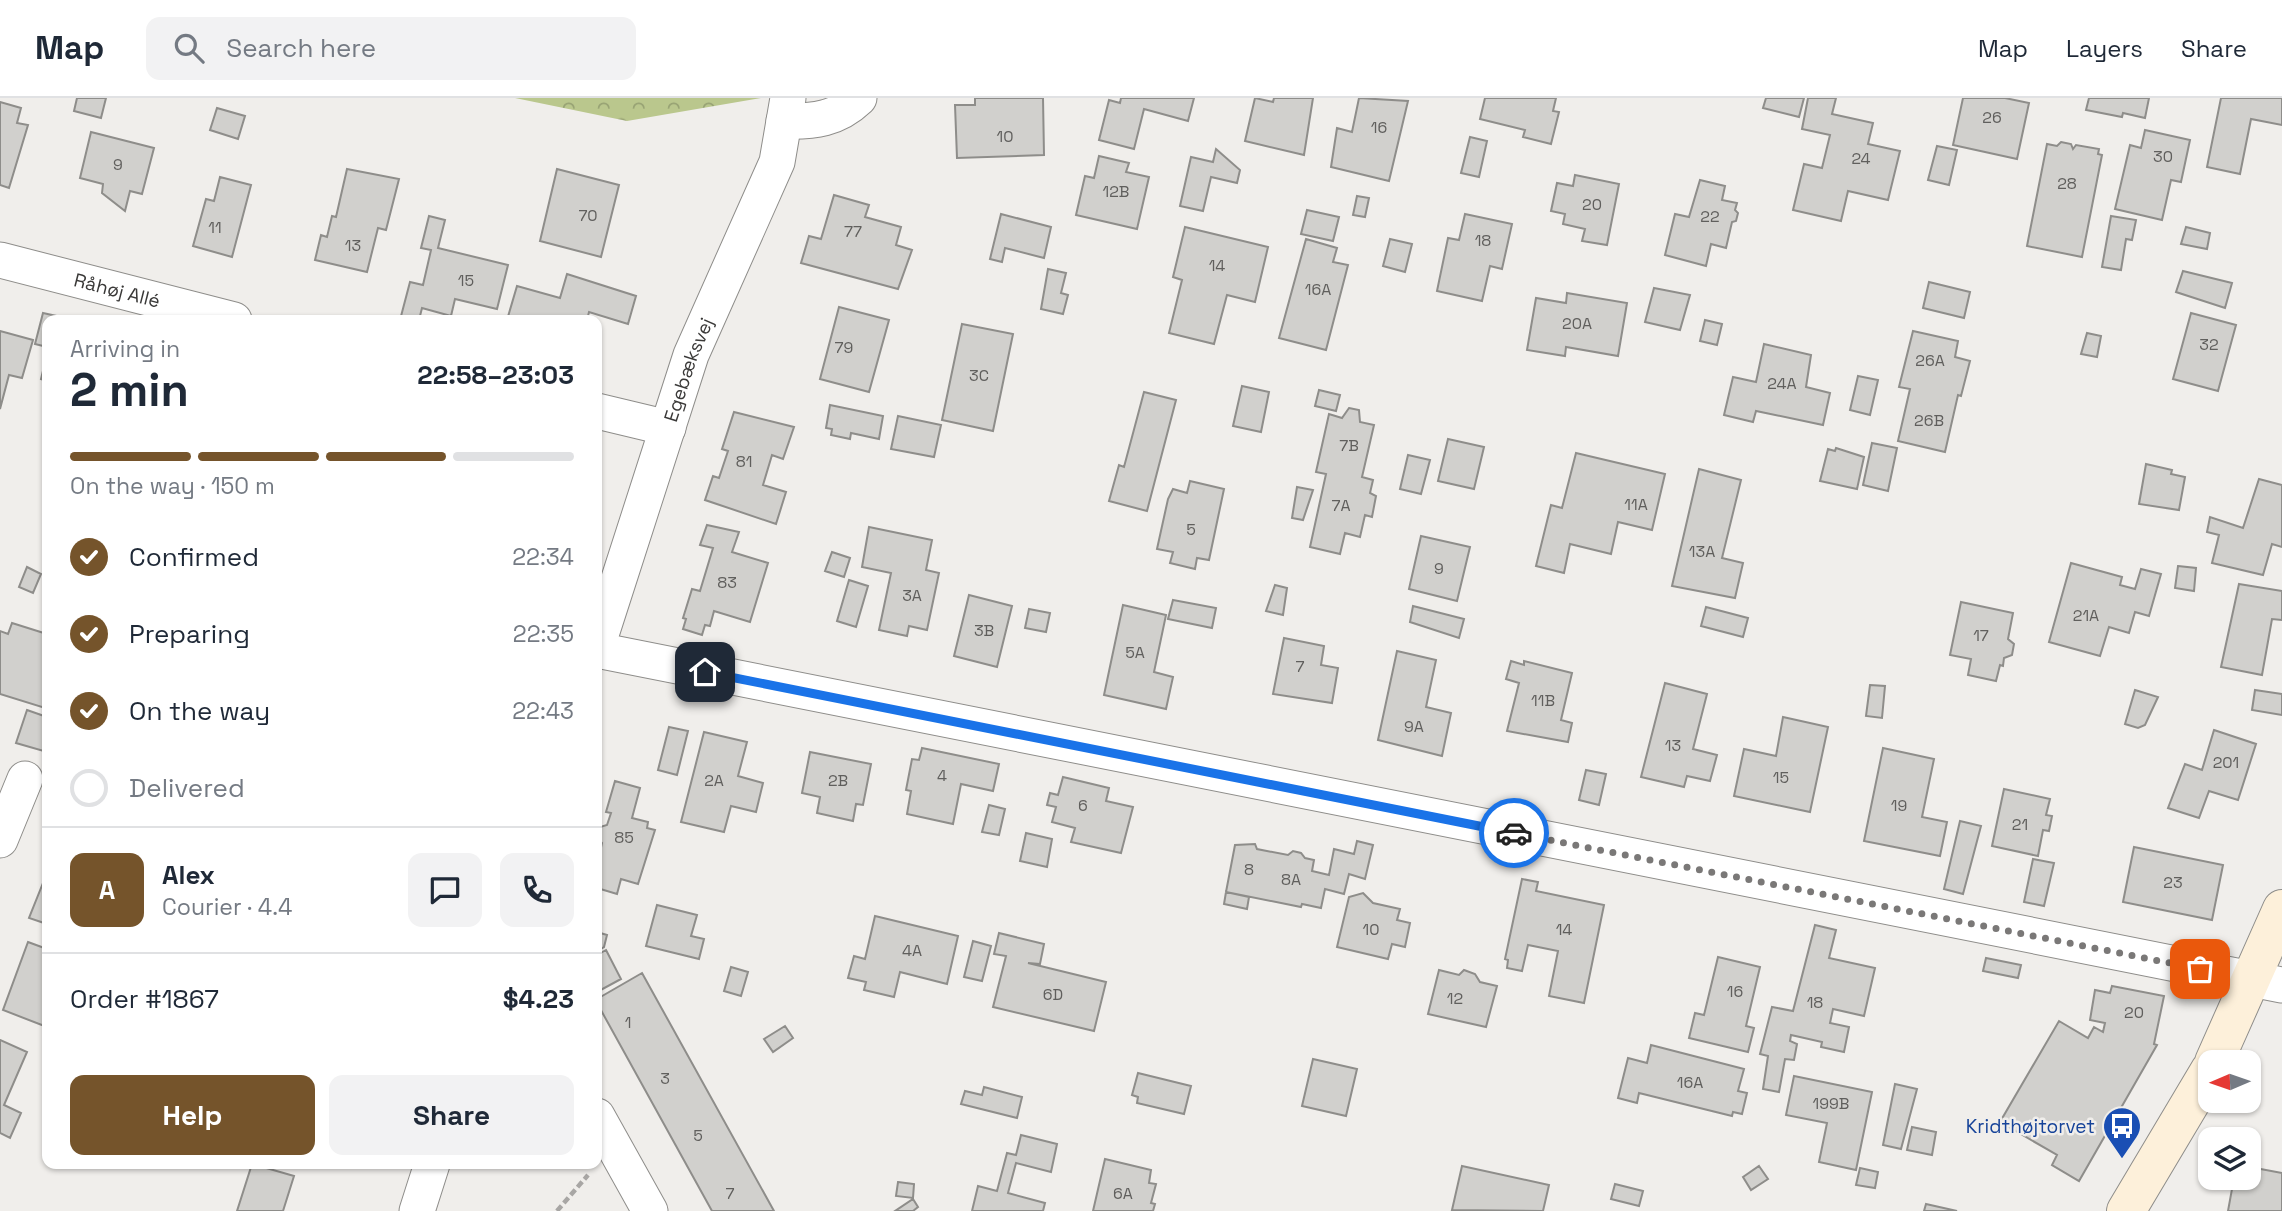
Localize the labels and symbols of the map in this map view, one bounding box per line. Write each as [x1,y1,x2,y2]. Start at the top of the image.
house number: 26 [1982,107,2002,128]
house number: 16 [1371,117,1387,138]
house number: 10 [997,126,1013,147]
house number: 30 [2153,146,2173,167]
house number: 24 [1851,148,1871,169]
house number: 9 [113,154,123,175]
house number: 28 [2057,173,2077,194]
house number: 12B [1103,181,1129,202]
house number: 20 [1582,194,1602,215]
house number: 70 [578,205,598,226]
house number: 22 [1700,206,1720,227]
house number: 11 [208,217,222,238]
house number: 77 [844,221,862,242]
house number: 18 [1475,230,1491,251]
house number: 13 [345,235,361,256]
house number: 14 [1209,255,1225,276]
street label: Råhøj Allé [71,267,163,314]
house number: 15 [458,270,474,291]
house number: 16A [1305,279,1331,300]
house number: 20A [1562,313,1592,334]
street label: Egebæksvej [658,314,719,425]
house number: 32 [2199,334,2219,355]
house number: 79 [835,337,853,358]
house number: 26A [1915,350,1945,371]
house number: 3C [969,365,989,386]
house number: 24A [1767,373,1797,394]
house number: 26B [1914,410,1944,431]
house number: 7B [1339,435,1359,456]
house number: 81 [736,451,752,472]
house number: 11A [1624,494,1648,515]
house number: 7A [1331,495,1351,516]
house number: 5 [1186,519,1196,540]
house number: 13A [1689,541,1715,562]
house number: 9 [1434,558,1444,579]
house number: 83 [717,572,737,593]
house number: 3A [902,585,922,606]
house number: 21A [2073,605,2099,626]
house number: 3B [974,620,994,641]
house number: 17 [1973,625,1989,646]
pin [675,642,735,702]
house number: 5A [1125,642,1145,663]
house number: 7 [1295,656,1305,677]
house number: 11B [1531,690,1555,711]
house number: 9A [1404,716,1424,737]
house number: 13 [1665,735,1681,756]
house number: 201 [2213,752,2239,773]
house number: 4 [937,765,947,786]
house number: 15 [1773,767,1789,788]
house number: 2A [704,770,724,791]
house number: 2B [828,770,848,791]
house number: 6 [1078,795,1088,816]
house number: 19 [1891,795,1907,816]
courier [1479,798,1549,868]
house number: 21 [2012,814,2028,835]
house number: 85 [614,827,634,848]
house number: 8 [1244,859,1254,880]
house number: 8A [1281,869,1301,890]
house number: 23 [2163,872,2183,893]
house number: 10 [1363,919,1379,940]
house number: 14 [1556,919,1572,940]
pin [2170,939,2230,999]
house number: 4A [902,940,922,961]
house number: 16 [1727,981,1743,1002]
house number: 6D [1043,984,1063,1005]
house number: 12 [1447,988,1463,1009]
house number: 18 [1807,992,1823,1013]
house number: 20 [2124,1002,2144,1023]
house number: 1 [625,1012,631,1033]
north arrow [2198,1050,2261,1113]
house number: 3 [660,1068,670,1089]
house number: 16A [1677,1072,1703,1093]
house number: 199B [1813,1093,1849,1114]
bus stop icon: Kridthøjtorvet [2101,1105,2143,1160]
place label: Kridthøjtorvet [1966,1114,2095,1139]
house number: 5 [693,1125,703,1146]
house number: 7 [725,1183,735,1204]
house number: 6A [1113,1183,1133,1204]

